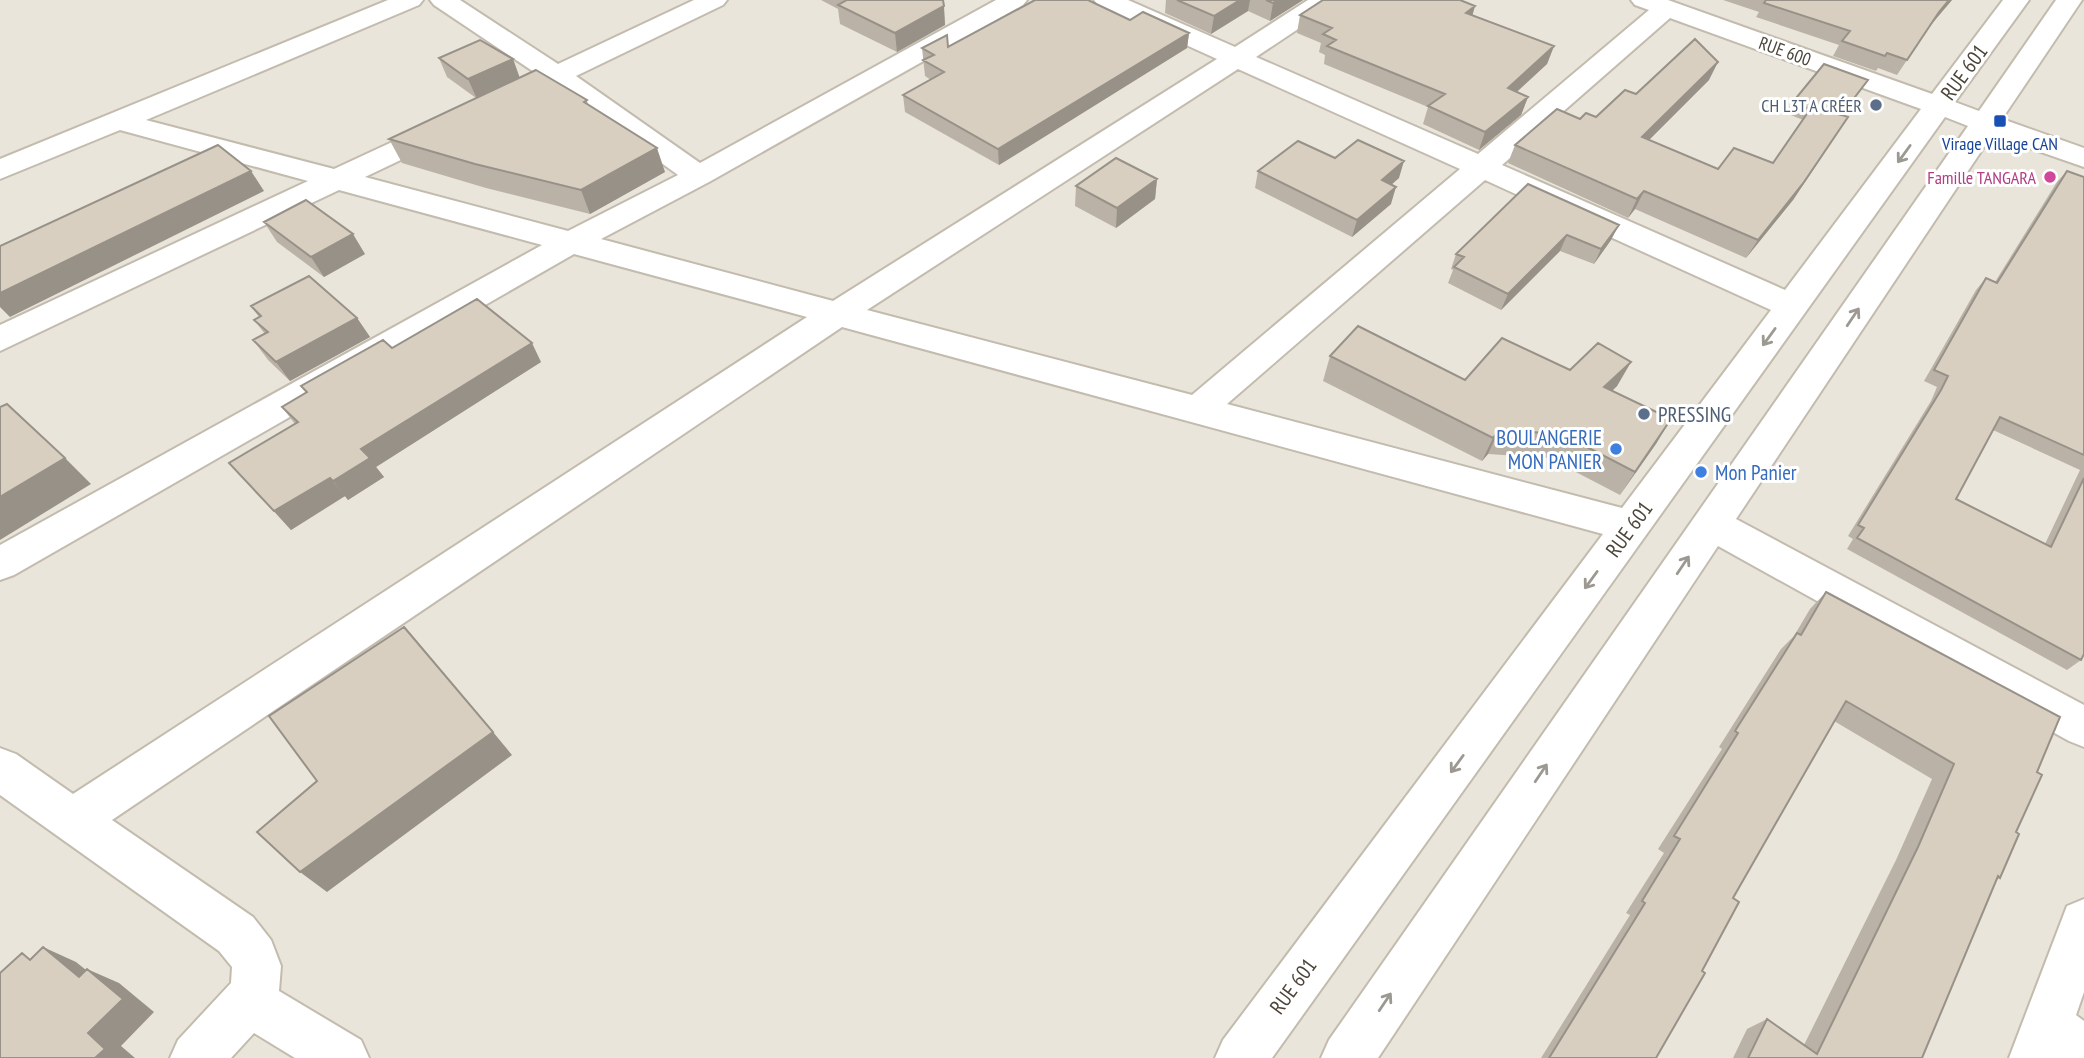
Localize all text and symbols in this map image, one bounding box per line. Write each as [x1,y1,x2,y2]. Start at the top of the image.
street label: RUE 600 [1756,31,1814,71]
street label: RUE 601 [1935,39,1993,105]
place label: CH L3T A CRÉER [1761,94,1862,117]
marker: CH L3T A CRÉER [1868,97,1884,113]
marker: Virage Village CAN [1992,113,2008,129]
place label: Virage Village CAN [1941,132,2058,155]
one-way arrow [1896,144,1911,163]
place label: Famille TANGARA [1927,166,2036,189]
marker: Famille TANGARA [2042,169,2058,185]
one-way arrow [1846,308,1860,327]
one-way arrow [1762,328,1777,347]
place label: PRESSING [1658,401,1731,428]
marker: PRESSING [1636,406,1652,422]
place label: BOULANGERIE MON PANIER [1496,424,1602,475]
marker: BOULANGERIE MON PANIER [1608,441,1624,457]
place label: Mon Panier [1715,459,1797,486]
marker: Mon Panier [1693,464,1709,480]
street label: RUE 601 [1600,496,1658,562]
one-way arrow [1676,556,1690,575]
one-way arrow [1584,570,1599,589]
one-way arrow [1449,754,1464,773]
one-way arrow [1534,764,1548,783]
street label: RUE 601 [1264,953,1322,1019]
one-way arrow [1378,993,1392,1012]

